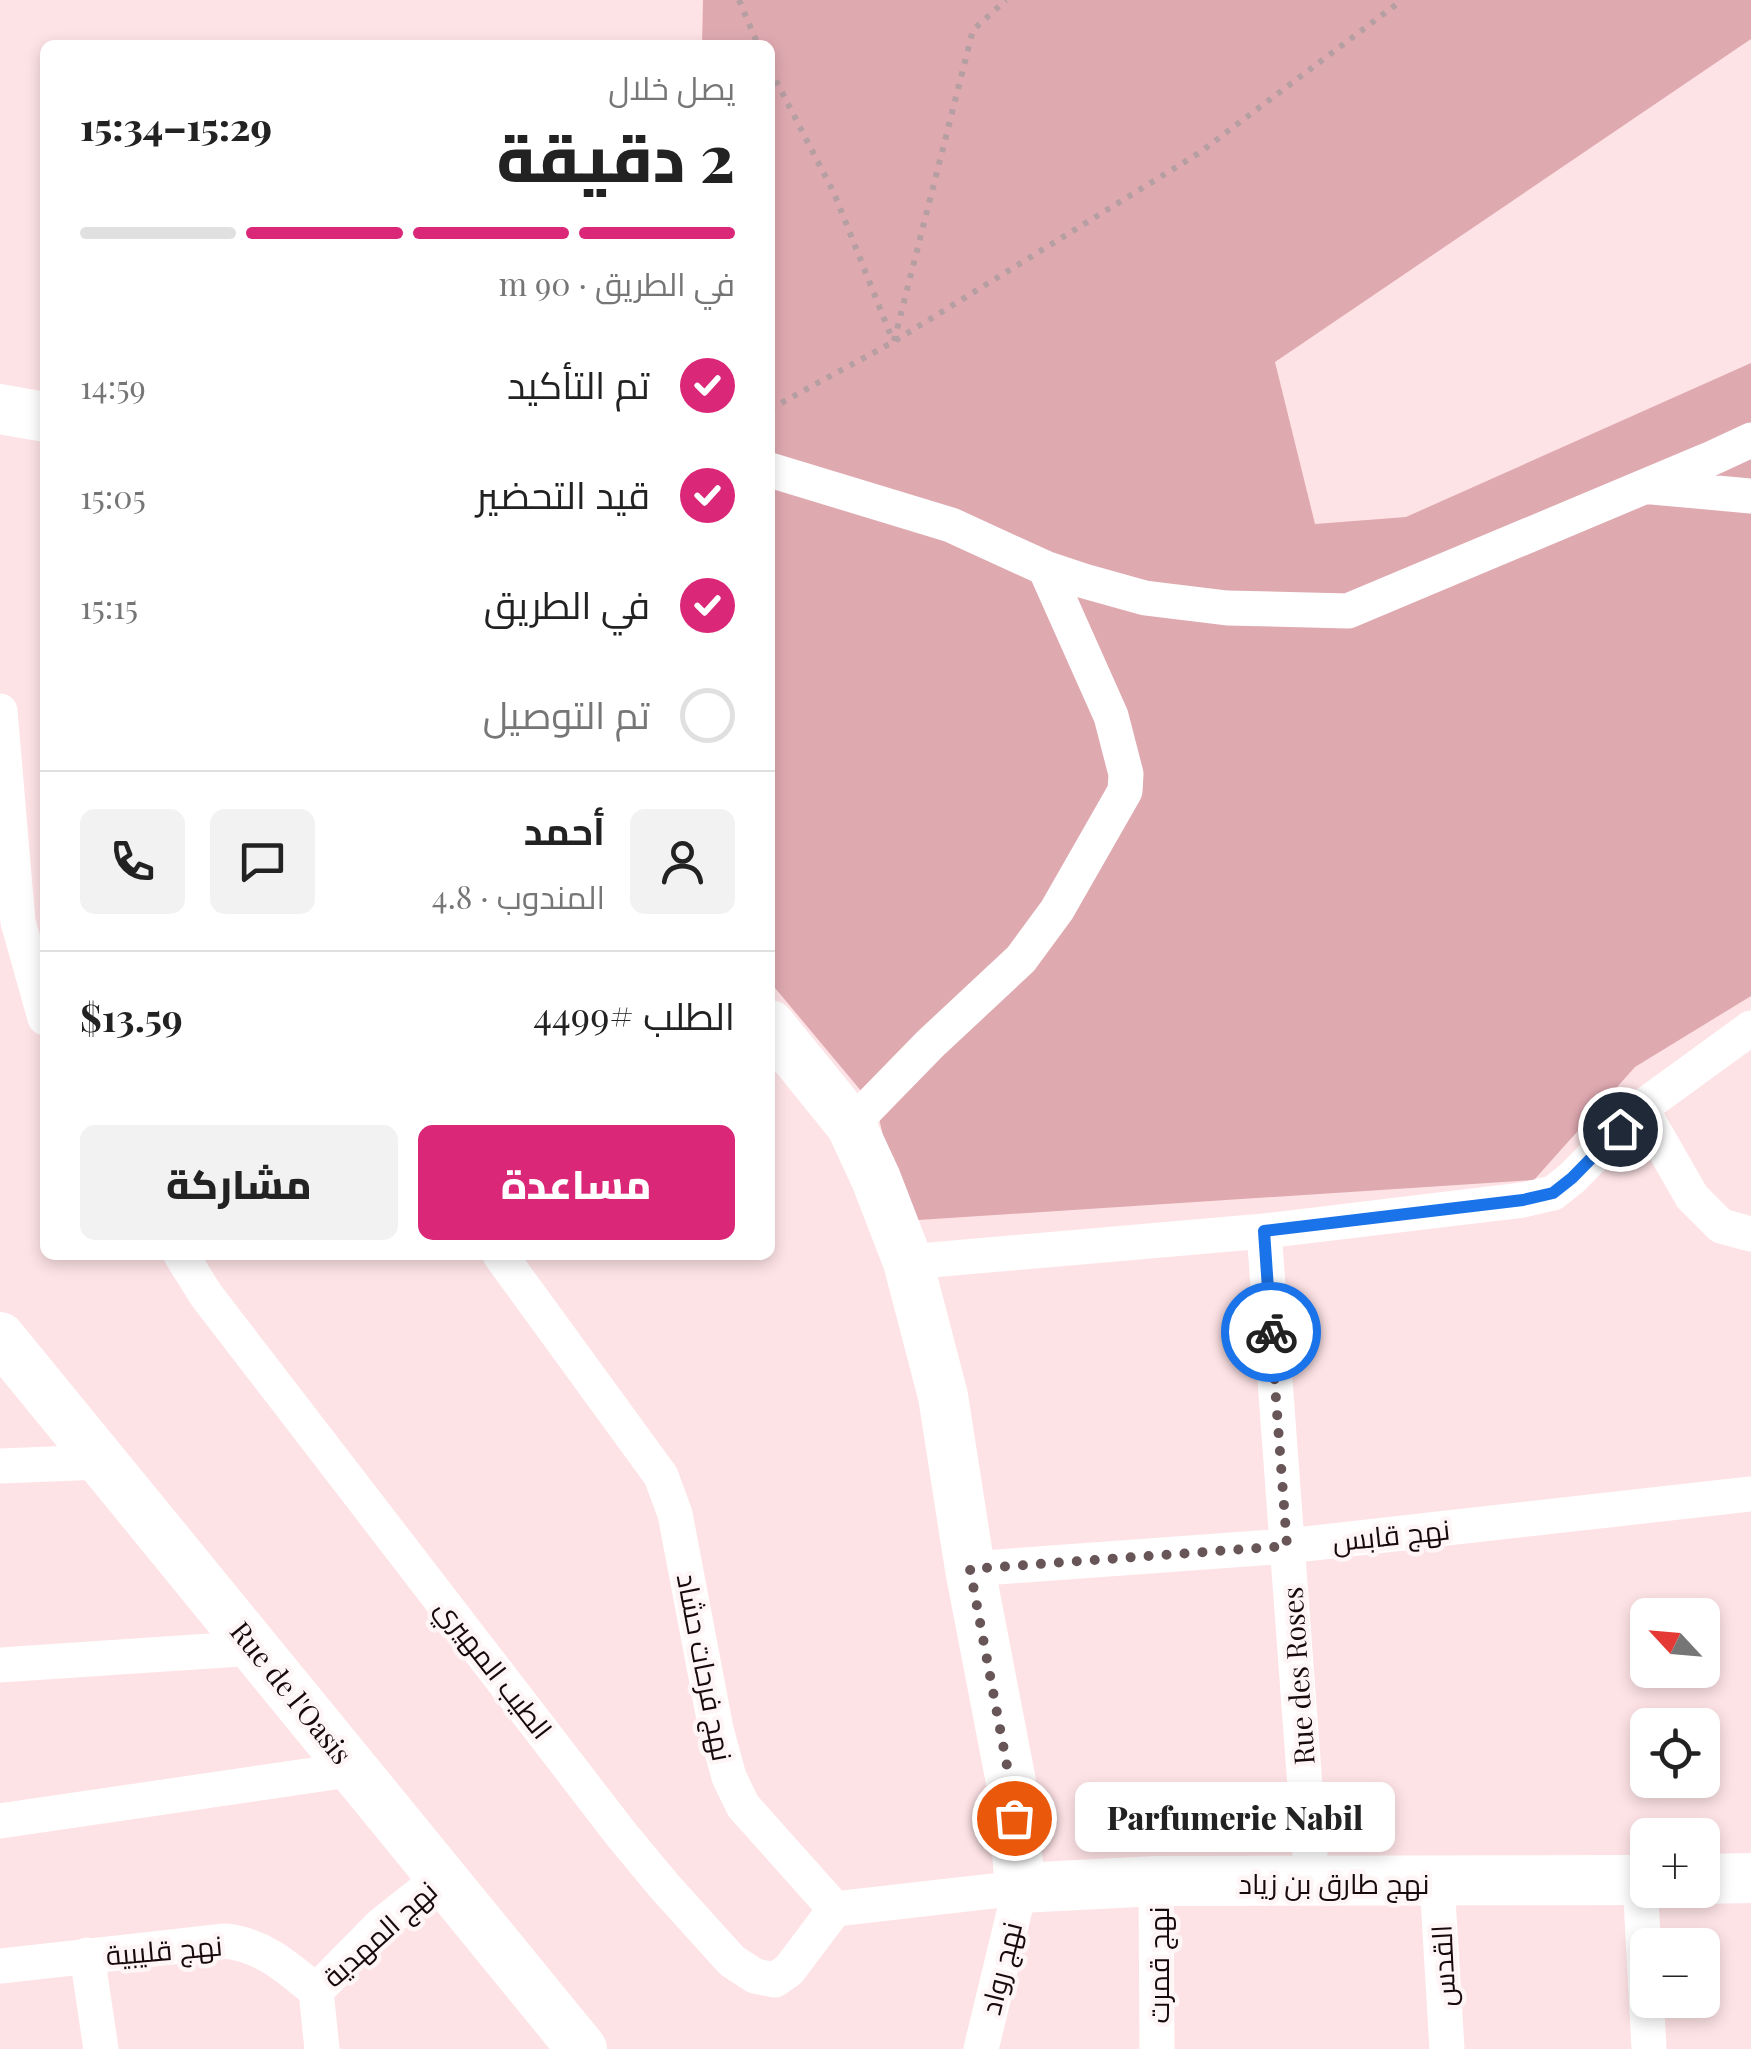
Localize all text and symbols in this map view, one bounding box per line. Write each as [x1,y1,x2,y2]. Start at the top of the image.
text: يصل خلال [608,65,735,108]
text: 15:29–15:34 [80,100,272,151]
text: 2 دقيقة [496,112,735,198]
text: في الطريق · 90 m [499,261,735,304]
text: تم التأكيد [507,358,650,409]
icon: check [680,358,735,413]
text: 14:59 [80,364,146,407]
text: قيد التحضير [476,468,650,519]
icon: check [680,468,735,523]
text: 15:05 [80,474,146,517]
text: في الطريق [484,578,650,629]
icon: check [680,578,735,633]
text: 15:15 [80,584,138,627]
text: تم التوصيل [483,688,650,739]
text: أحمد [524,804,605,855]
button: phone [80,809,185,914]
button: chat [210,809,315,914]
button: person [630,809,735,914]
text: المندوب · 4.8 [432,874,605,917]
text: الطلب #4499 [533,989,735,1040]
text: $13.59 [80,991,183,1042]
pin [1578,1087,1663,1172]
icon: home [1593,1102,1648,1157]
button: مشاركة [80,1125,398,1240]
button: مساعدة [418,1125,735,1240]
courier [1221,1282,1321,1382]
icon: bike [1244,1305,1299,1360]
street label: نهج قابس [1330,1509,1452,1561]
street label: نهج فرحات حشاد [668,1570,742,1764]
street label: Rue des Roses [1272,1586,1322,1766]
street label: الطيب المهيري [425,1590,561,1749]
north arrow [1630,1598,1720,1688]
map controls [1630,1598,1720,2018]
street label: Rue de l'Oasis [223,1613,361,1771]
button: locate [1630,1708,1720,1798]
pin [972,1776,1057,1861]
callout: Parfumerie Nabil [1074,1783,1394,1853]
icon: bag [987,1791,1042,1846]
text: Parfumerie Nabil [1107,1795,1363,1838]
button: + [1630,1818,1720,1908]
street label: نهج طارق بن زياد [1239,1864,1429,1903]
street label: نهج المهدية [314,1872,445,1996]
street label: نهج قمرت [1139,1907,1178,2023]
street label: نهج رواد [971,1918,1031,2019]
street label: القدس [1421,1924,1463,2008]
street label: نهج قليبية [104,1925,224,1975]
button: − [1630,1928,1720,2018]

